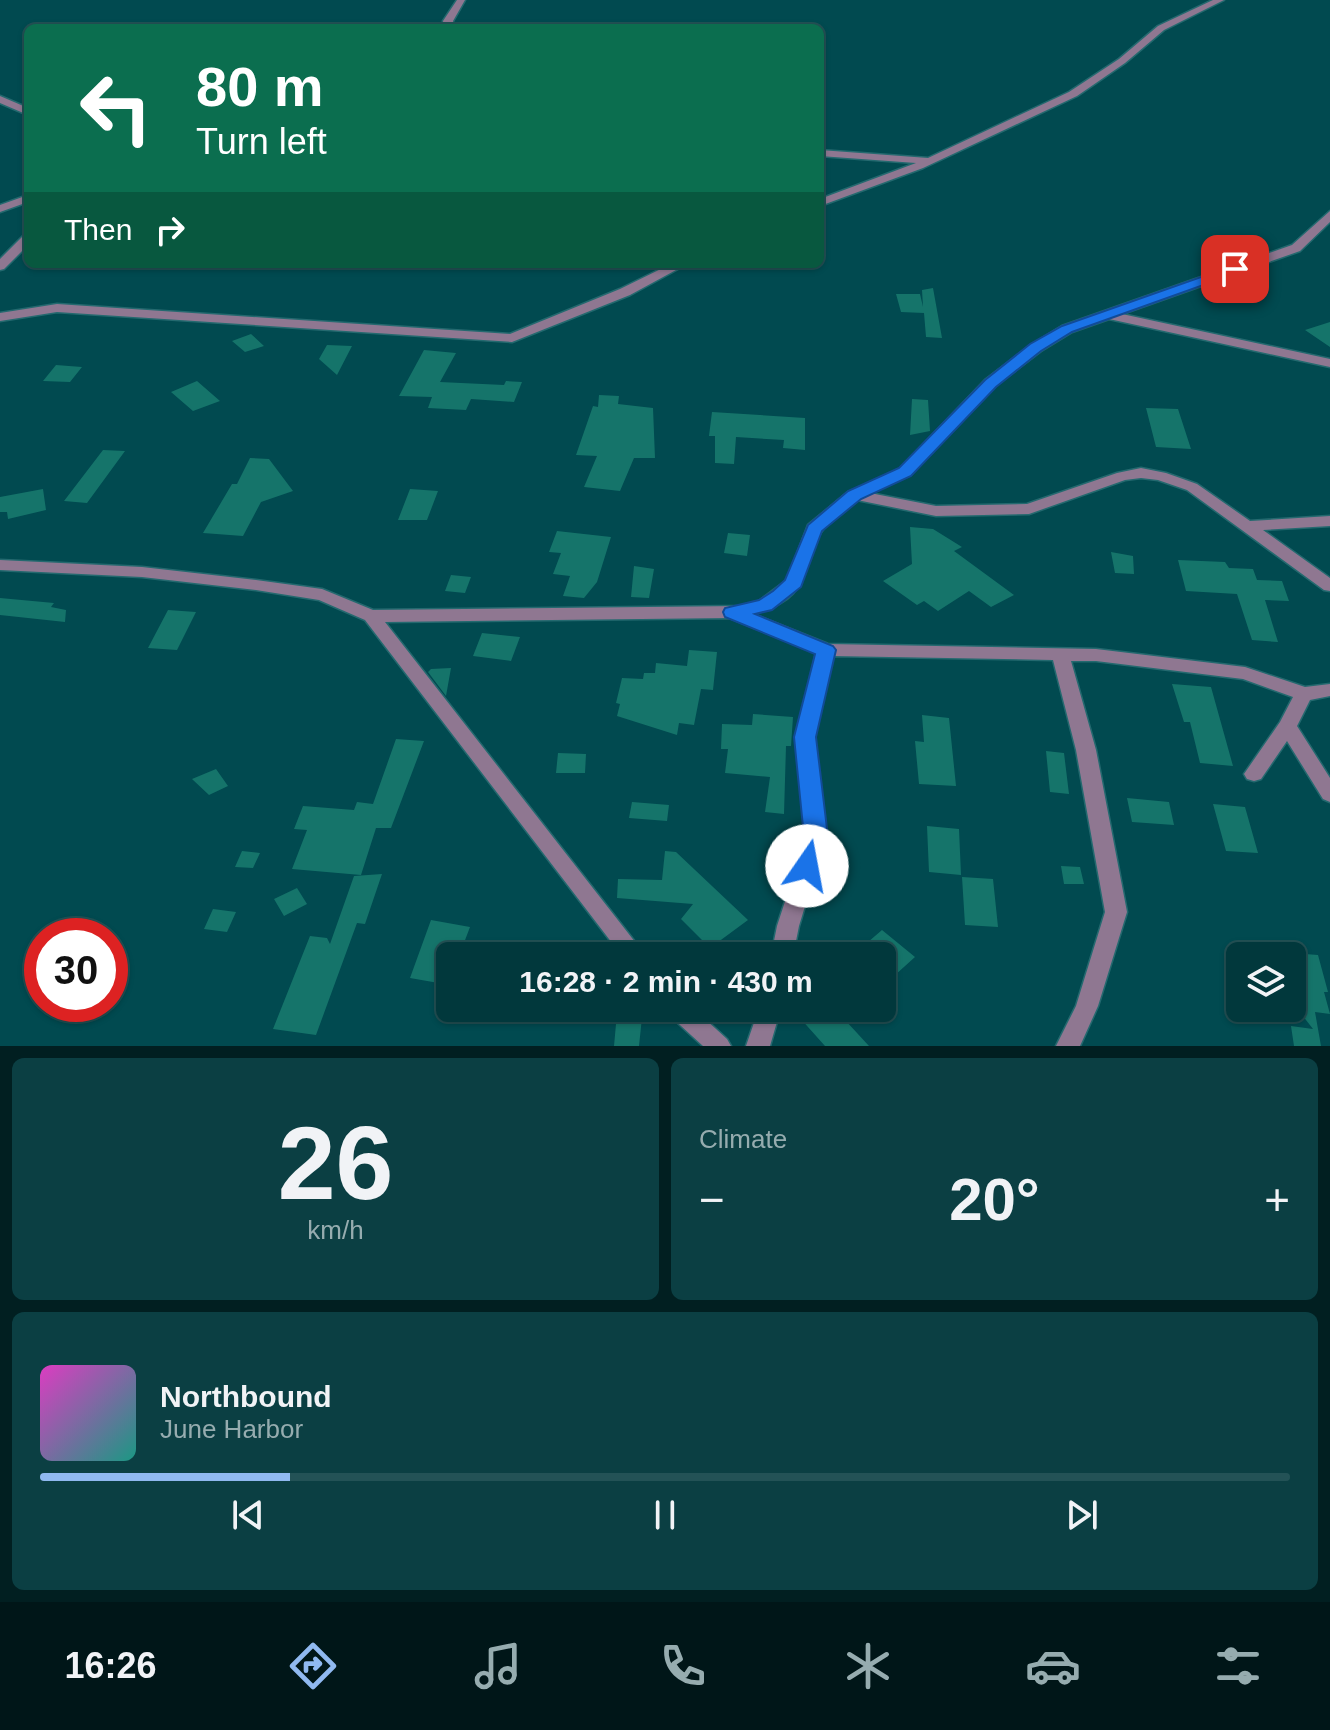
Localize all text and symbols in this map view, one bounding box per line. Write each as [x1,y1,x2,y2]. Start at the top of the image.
text: 80 m [196,55,324,118]
icon: left [64,56,168,160]
text: Turn left [196,121,327,162]
icon: right [148,208,192,252]
text: Then [64,213,132,246]
pin [1201,235,1269,303]
icon: arrive [1213,247,1257,291]
position arrow [765,824,849,908]
speed limit sign: 30 [24,918,128,1022]
map controls [1226,942,1306,1022]
button: layers [1226,942,1306,1022]
text: 16:28 · 2 min · 430 m [519,965,813,998]
text: 26 [278,1105,393,1221]
text: Climate [699,1124,787,1154]
text: 20° [949,1166,1040,1233]
text: − [699,1175,725,1224]
text: + [1264,1175,1290,1224]
text: km/h [307,1215,364,1245]
text: Northbound [160,1380,332,1413]
text: June Harbor [160,1414,303,1444]
icon: previous [226,1493,270,1537]
icon: pause [643,1493,687,1537]
icon: next [1060,1493,1104,1537]
icon: directions [285,1638,341,1694]
icon: music [470,1638,526,1694]
icon: phone [655,1638,711,1694]
icon: climate [840,1638,896,1694]
icon: car [1025,1638,1081,1694]
icon: filters [1210,1638,1266,1694]
text: 16:26 [64,1645,157,1686]

